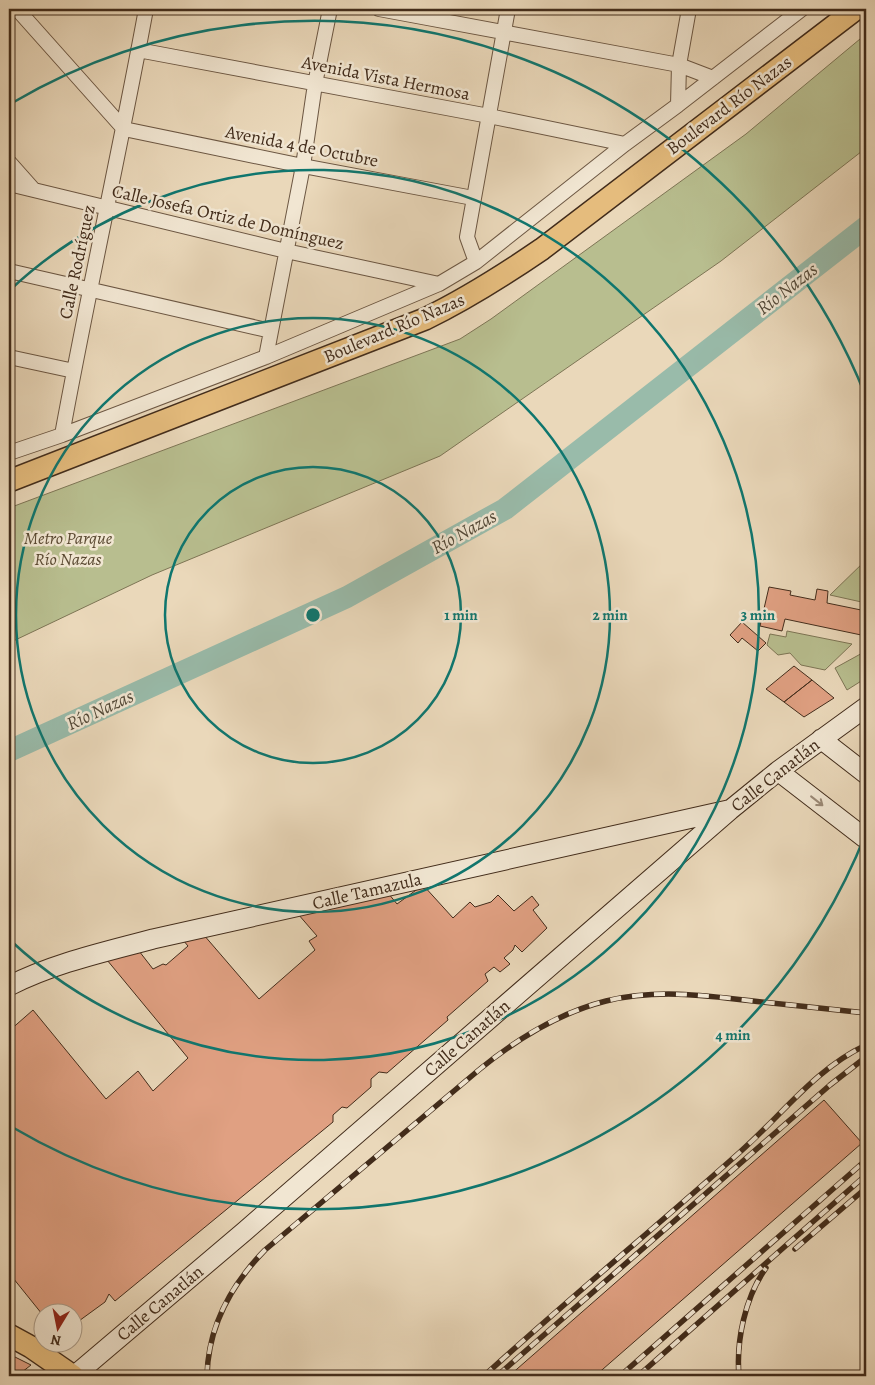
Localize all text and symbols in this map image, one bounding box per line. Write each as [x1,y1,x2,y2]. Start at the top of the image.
street label: Avenida Vista Hermosa [299,50,473,106]
street label: Boulevard Río Nazas [661,50,797,160]
street label: Avenida 4 de Octubre [223,119,380,173]
street label: Calle Josefa Ortiz de Domínguez [110,179,346,255]
street label: Calle Rodríguez [53,203,101,321]
water label: Río Nazas [751,257,823,321]
street label: Boulevard Río Nazas [320,287,468,369]
water label: Río Nazas [427,503,502,561]
park label: Metro Parque Río Nazas [24,526,113,571]
text: 1 min [444,605,478,625]
text: 2 min [592,605,628,625]
text: 3 min [741,605,776,625]
centre of rings [304,606,322,624]
water label: Río Nazas [62,683,138,737]
street label: Calle Canatlán [726,733,824,817]
one-way arrow [810,795,823,806]
street label: Calle Tamazula [310,867,425,915]
street label: Calle Canatlán [419,994,515,1082]
text: 4 min [715,1025,751,1045]
street label: Calle Canatlán [111,1259,209,1346]
north arrow [32,1302,82,1352]
text: N [49,1330,63,1351]

